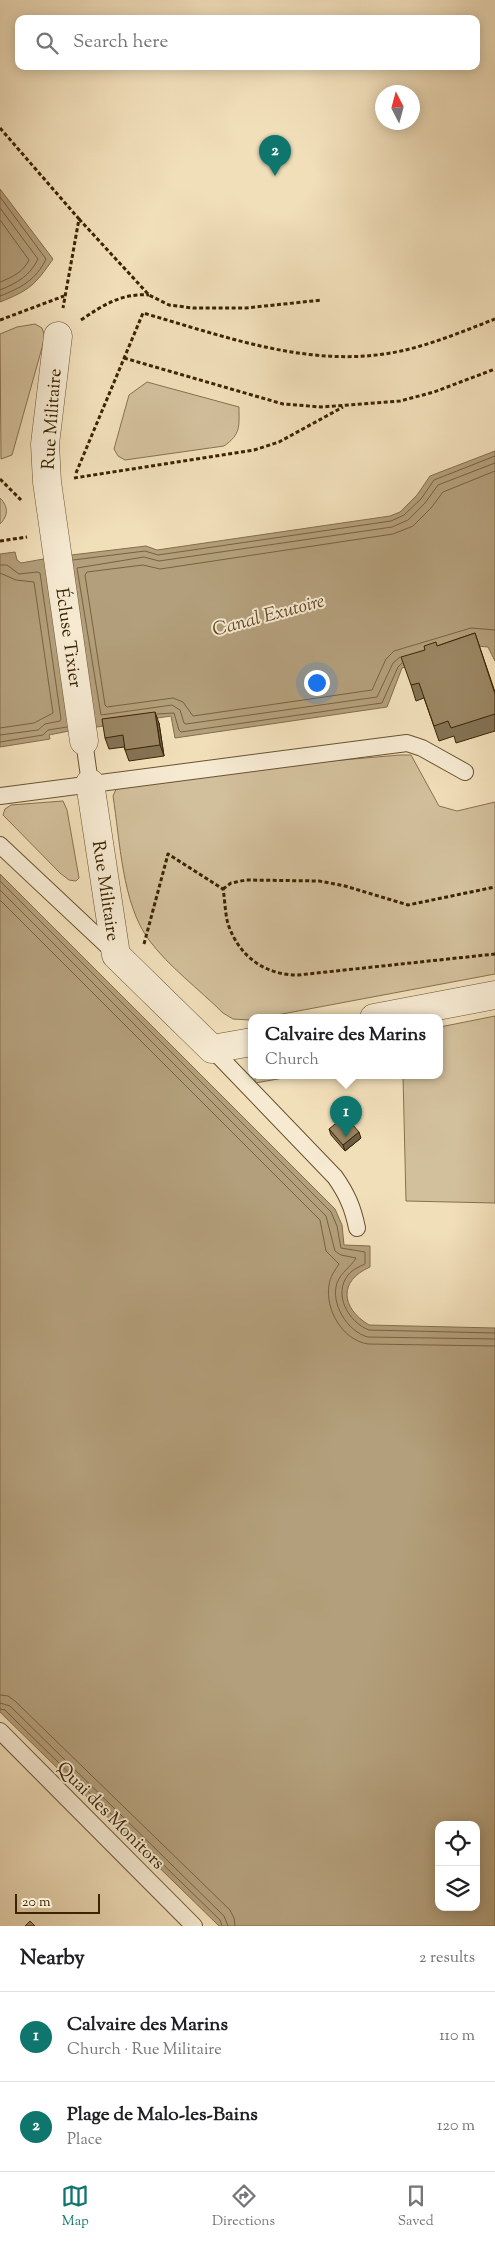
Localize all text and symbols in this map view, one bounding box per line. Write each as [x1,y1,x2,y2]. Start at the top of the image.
search box [15,15,480,70]
icon: search [33,29,61,57]
text: Search here [73,29,168,56]
north arrow [375,85,420,130]
pin: 2 [259,135,291,176]
street label: Rue Militaire [36,368,69,471]
street label: Écluse Tixier [47,586,87,690]
water label: Canal Exutoire [210,588,328,644]
your location [304,670,330,696]
street label: Rue Militaire [84,839,125,943]
popup [248,1014,443,1079]
text: Calvaire des Marins [265,1022,426,1049]
text: Church [265,1049,319,1072]
pin: 1 [330,1096,362,1137]
street label: Quai des Monitors [50,1756,170,1876]
map controls [435,1821,480,1911]
button: locate [435,1821,480,1866]
button: layers [435,1866,480,1911]
scale bar [15,1891,100,1914]
text: 20 m [22,1893,51,1913]
text: Nearby [20,1944,85,1974]
text: 2 results [419,1947,475,1970]
text: Calvaire des Marins [67,2012,228,2039]
text: 1 [33,2025,39,2048]
text: 110 m [439,2025,475,2048]
text: Church · Rue Militaire [67,2039,222,2062]
text: Plage de Malo-les-Bains [67,2102,258,2129]
text: 2 [32,2115,40,2138]
text: 120 m [437,2115,475,2138]
text: Place [67,2129,102,2152]
tab: Map [61,2182,89,2232]
tab: Directions [212,2182,275,2232]
tab: Saved [398,2182,434,2232]

